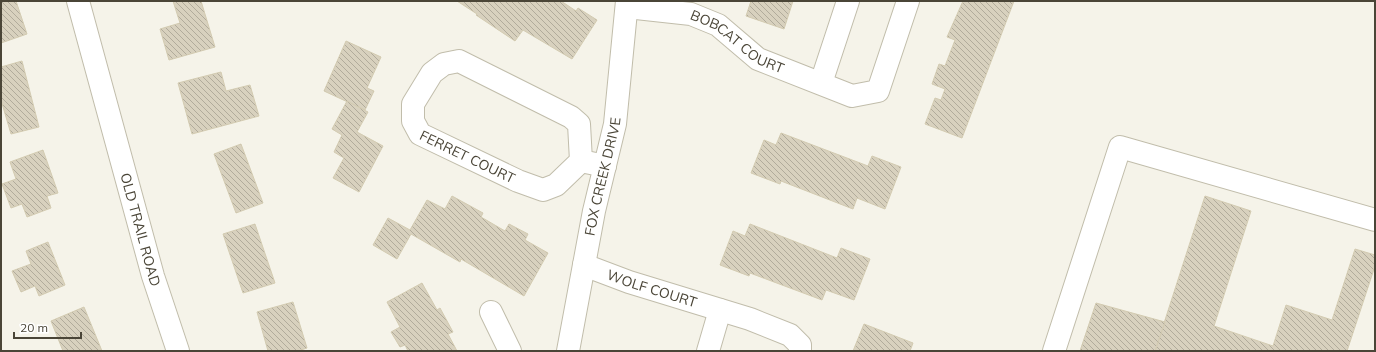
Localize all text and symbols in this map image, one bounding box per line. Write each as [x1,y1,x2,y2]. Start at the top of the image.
street label: BOBCAT COURT [688,6,787,78]
street label: FOX CREEK DRIVE [581,117,625,237]
street label: FERRET COURT [417,126,519,188]
street label: OLD TRAIL ROAD [116,171,165,289]
street label: WOLF COURT [604,265,700,311]
scale bar [14,314,81,340]
text: 20 m [20,320,48,335]

